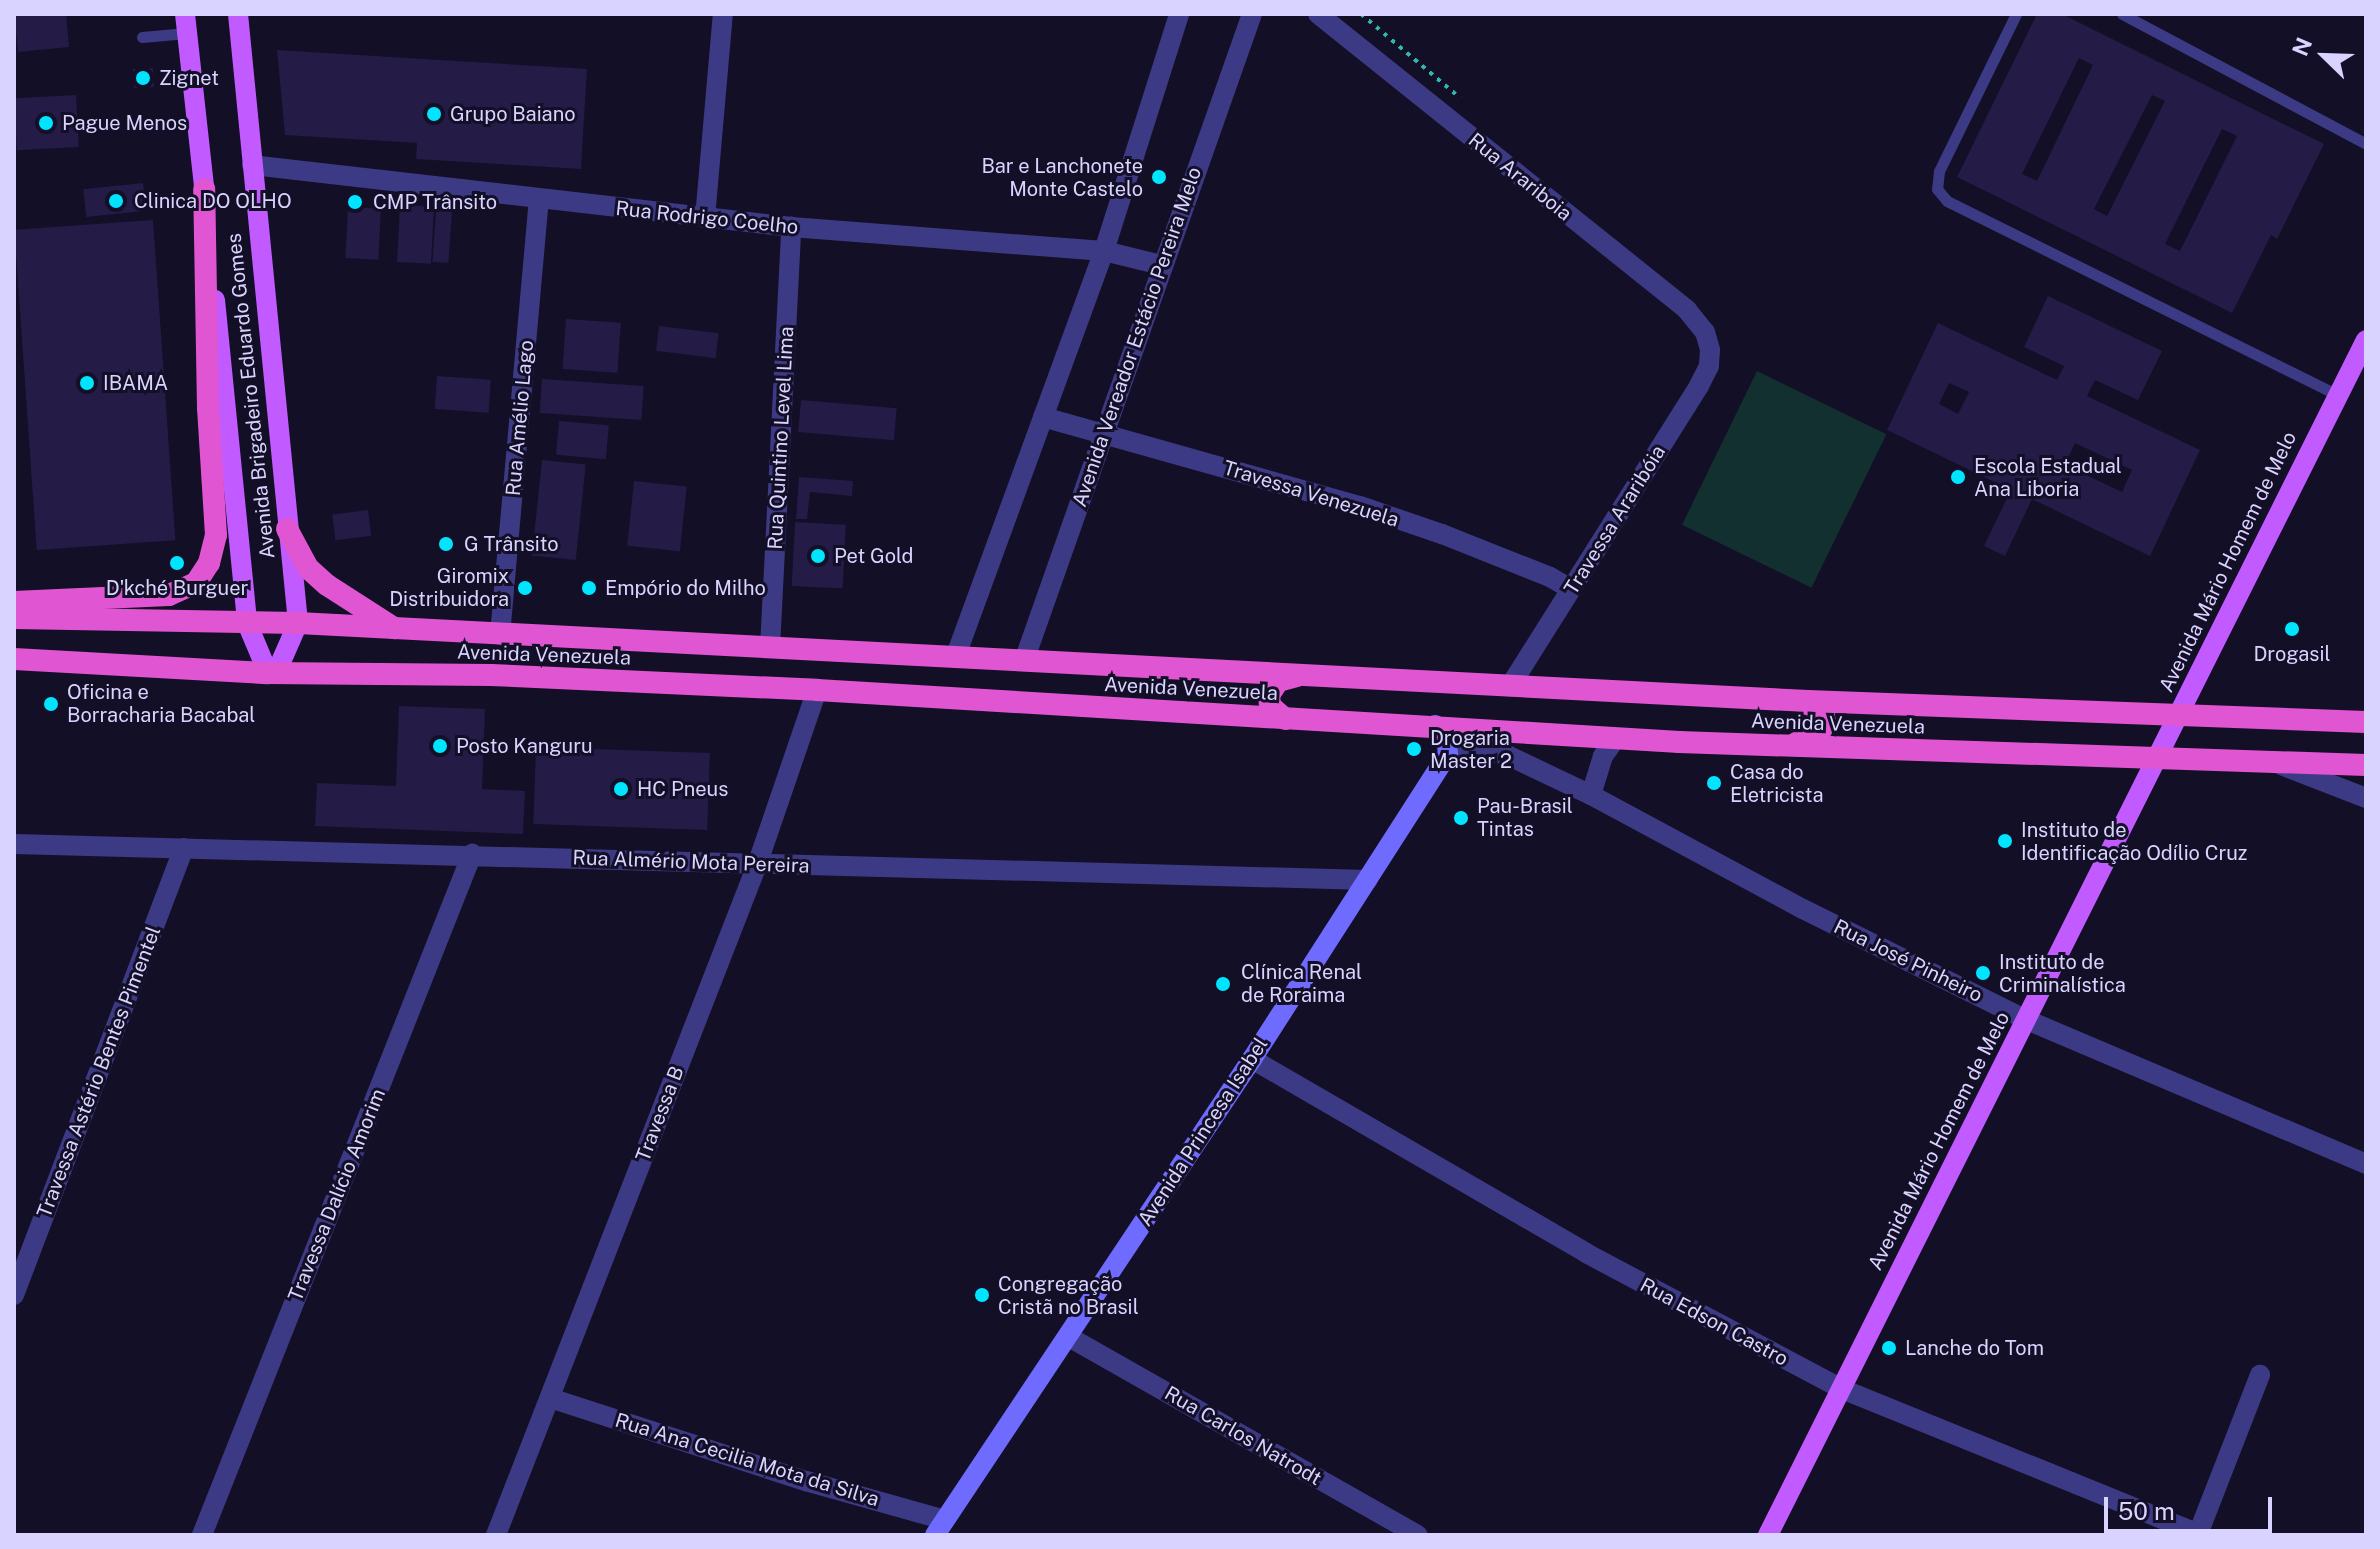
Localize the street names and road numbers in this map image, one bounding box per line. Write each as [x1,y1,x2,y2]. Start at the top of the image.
street label: Rua Arariboia [1464,128,1576,226]
street label: Avenida Vereador Estácio Pereira Melo [1067,164,1207,510]
street label: Rua Rodrigo Coelho [614,196,800,240]
street label: Avenida Brigadeiro Eduardo Gomes [222,232,280,560]
street label: Rua Quintino Level Lima [763,326,799,550]
street label: Rua Amélio Lago [501,339,539,497]
street label: Avenida Mário Homem de Melo [2154,428,2302,696]
street label: Travessa Araribóia [1559,441,1671,599]
street label: Travessa Venezuela [1220,456,1402,532]
street label: Avenida Venezuela [456,640,632,670]
street label: Avenida Venezuela [1103,672,1279,706]
street label: Avenida Venezuela [1750,709,1926,739]
street label: Rua Almério Mota Pereira [572,846,810,878]
street label: Rua José Pinheiro [1830,915,1986,1007]
street label: Travessa Astério Bentes Pimentel [32,923,166,1221]
street label: Avenida Mário Homem de Melo [1863,1008,2015,1274]
street label: Avenida Princesa Isabel [1133,1033,1273,1231]
street label: Travessa B [631,1063,689,1165]
street label: Travessa Dalício Amorim [283,1085,391,1305]
street label: Rua Edson Castro [1636,1273,1792,1371]
street label: Rua Carlos Natrodt [1160,1381,1326,1491]
street label: Rua Ana Cecilia Mota da Silva [612,1408,882,1512]

